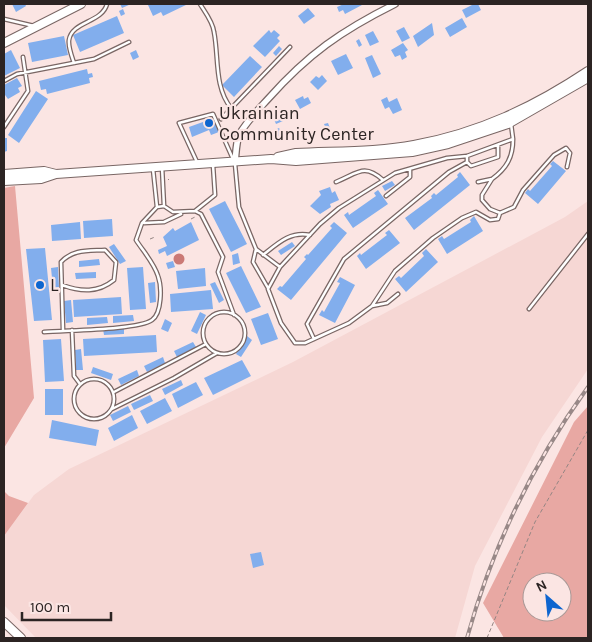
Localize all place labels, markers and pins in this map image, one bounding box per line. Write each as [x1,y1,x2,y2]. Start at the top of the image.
place label: Ukrainian Community Center [219,102,374,145]
marker: Ukrainian Community Center [203,117,215,129]
place label: L [50,274,59,296]
marker: L [34,279,46,291]

